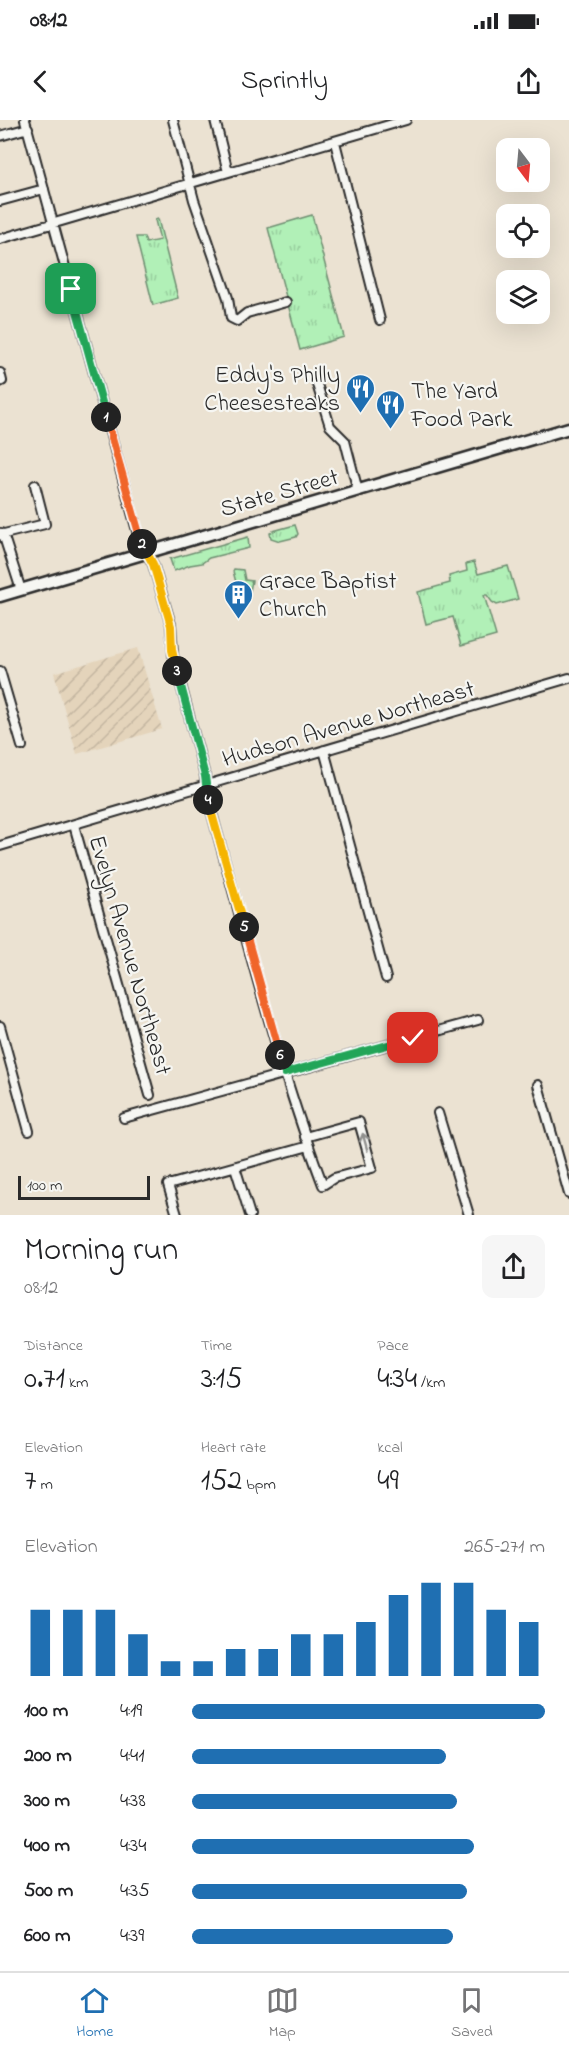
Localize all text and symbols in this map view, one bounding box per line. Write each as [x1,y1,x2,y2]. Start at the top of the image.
text: 08:12 [30,5,68,37]
text: Sprintly [241,62,328,101]
icon: back [24,65,57,98]
icon: share [512,65,545,98]
north arrow [496,138,550,192]
map controls [496,138,550,324]
button: locate [496,204,550,258]
pin [45,263,96,314]
button: layers [496,270,550,324]
icon: arrive [54,272,87,305]
place label: Eddy's Philly Cheesesteaks [204,359,340,422]
restaurant icon: Eddy's Philly Cheesesteaks [345,372,377,414]
place label: The Yard Food Park [410,375,513,438]
restaurant icon: The Yard Food Park [374,388,406,430]
pin: 1 [91,402,121,432]
text: 1 [103,405,109,429]
street label: State Street [216,461,343,528]
pin: 2 [127,529,157,559]
text: 2 [138,532,146,556]
place label: Grace Baptist Church [259,565,397,628]
building icon: Grace Baptist Church [222,578,254,620]
pin: 3 [162,656,192,686]
text: 3 [174,659,180,683]
street label: Hudson Avenue Northeast [218,673,479,778]
pin: 4 [193,785,223,815]
text: 4 [205,788,211,812]
street label: Evelyn Avenue Northeast [77,832,180,1080]
pin: 5 [229,912,259,942]
text: 5 [239,915,249,939]
pin [387,1012,438,1063]
icon: check [396,1021,429,1054]
pin: 6 [265,1040,295,1070]
text: 6 [276,1043,284,1067]
one-way arrow [358,1133,370,1152]
scale bar [18,1173,150,1200]
text: 100 m [27,1174,62,1198]
text: Morning run [24,1227,178,1275]
button: share [482,1235,545,1298]
text: 08:12 [24,1274,58,1303]
text: Distance [24,1334,83,1358]
text: Time [201,1334,232,1358]
text: Pace [377,1334,409,1358]
text: 0.71 [24,1358,65,1402]
text: 3:15 [201,1358,242,1402]
text: 4:34 [377,1358,417,1402]
text: km [65,1371,88,1395]
text: /km [417,1371,445,1395]
text: Elevation [24,1436,83,1460]
text: Heart rate [201,1436,266,1460]
text: kcal [377,1436,403,1460]
text: 7 [24,1460,36,1504]
text: 152 [201,1460,242,1504]
text: 49 [377,1460,399,1504]
text: m [36,1473,53,1497]
text: bpm [242,1473,276,1497]
text: Elevation [24,1533,98,1562]
text: 265–271 m [464,1533,545,1562]
text: 100 m [24,1697,68,1726]
text: 4:19 [120,1697,142,1726]
text: 200 m [24,1742,72,1771]
text: 4:41 [120,1742,145,1771]
text: 300 m [24,1787,70,1816]
text: 4:38 [120,1787,146,1816]
text: 400 m [24,1832,70,1861]
text: 4:34 [120,1832,146,1861]
text: 500 m [24,1877,73,1906]
text: 4:35 [120,1877,150,1906]
text: 600 m [24,1922,71,1951]
text: 4:39 [120,1922,144,1951]
tab: Home [76,1984,113,2044]
tab: Map [266,1984,299,2044]
tab: Saved [451,1984,493,2044]

